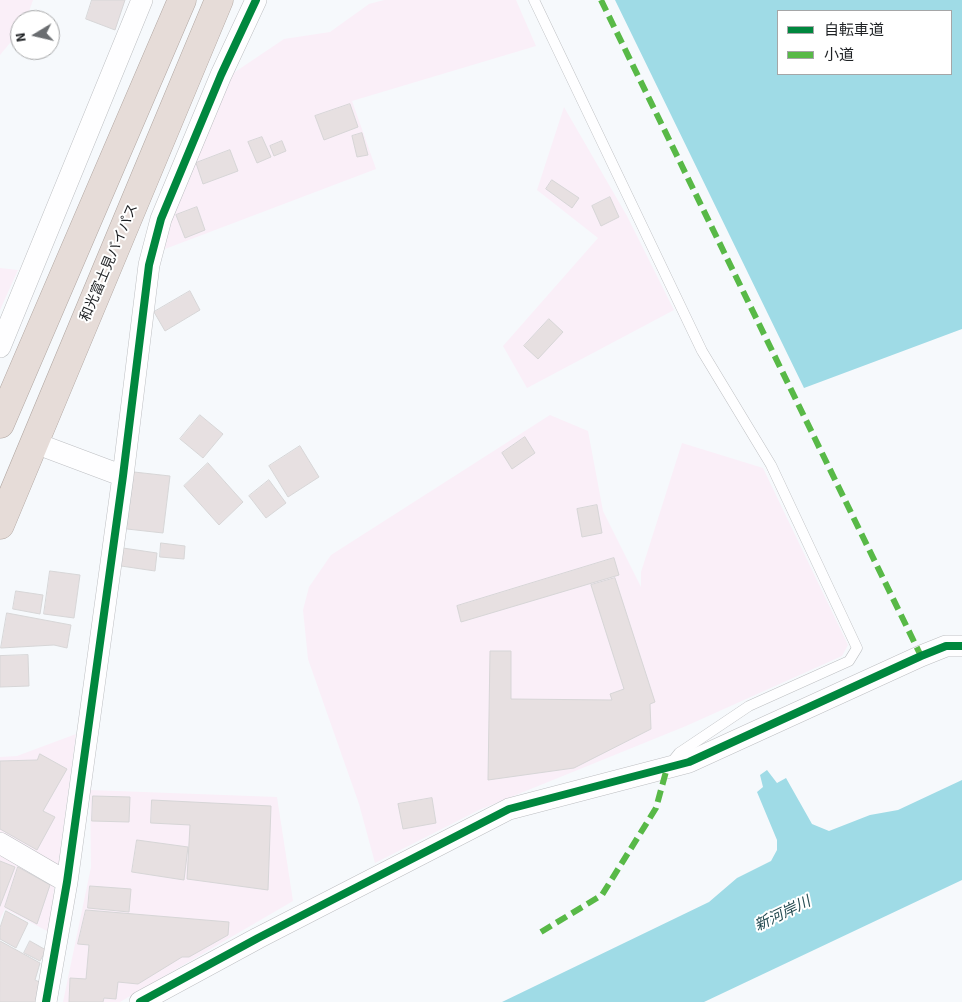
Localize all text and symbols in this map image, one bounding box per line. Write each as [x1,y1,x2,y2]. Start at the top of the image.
north arrow [10,10,60,60]
legend [777,10,952,75]
text: 自転車道 [824,20,884,41]
text: N [11,31,32,43]
text: 小道 [824,45,854,66]
street label: 和光富士見バイパス [78,202,142,324]
water label: 新河岸川 [752,894,814,936]

